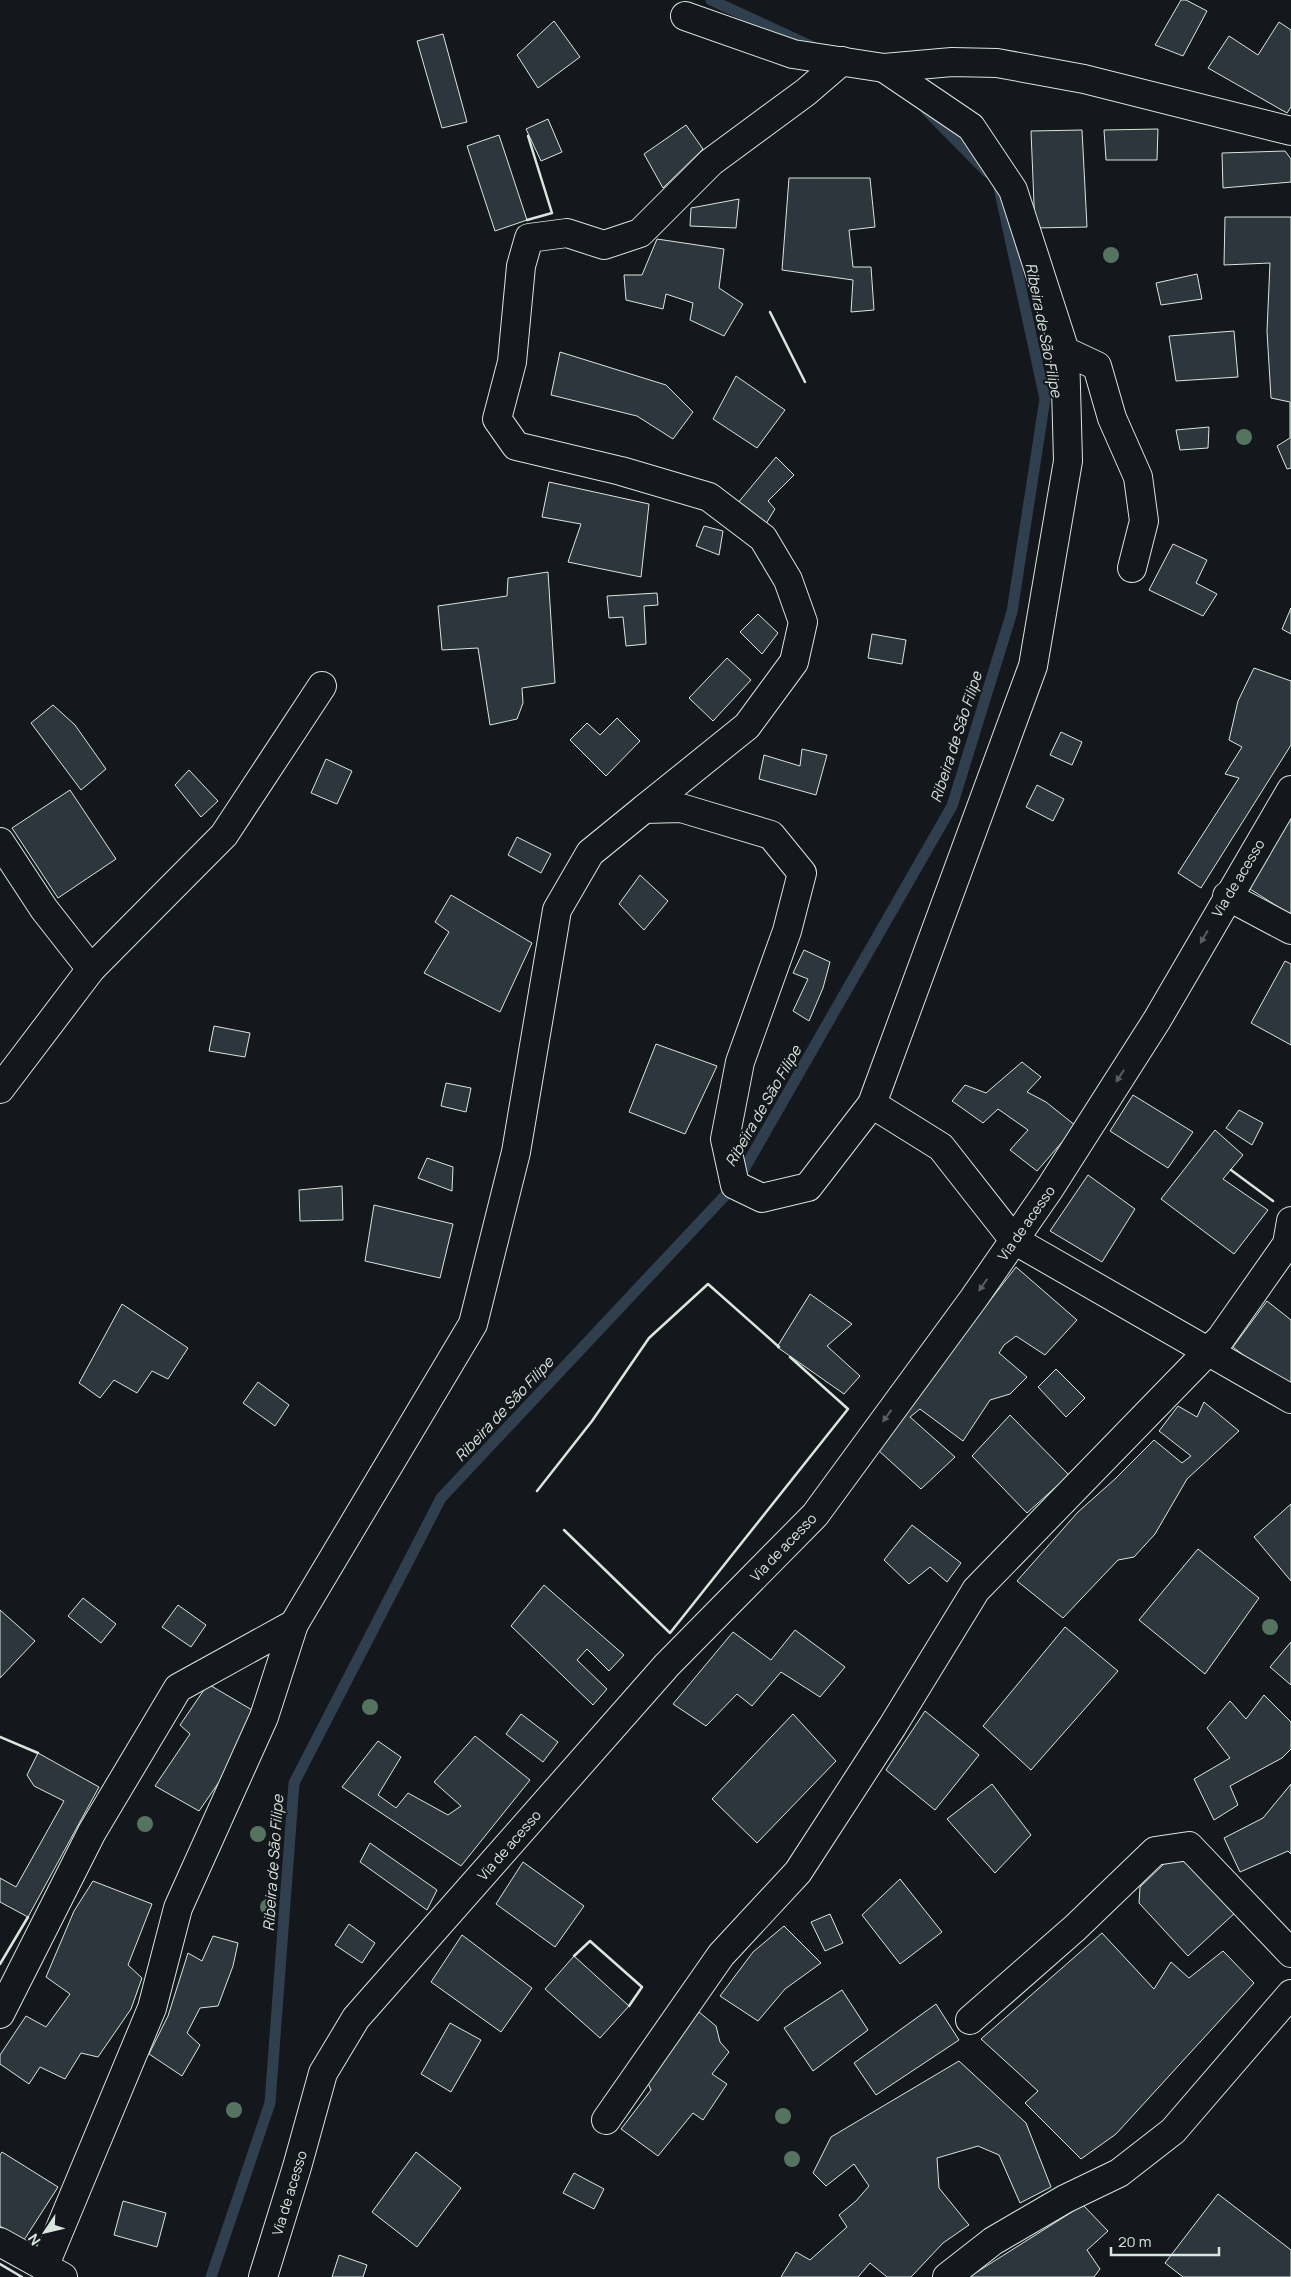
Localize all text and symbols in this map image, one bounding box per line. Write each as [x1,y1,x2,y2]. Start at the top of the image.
water label: Ribeira de São Filipe [1021,261,1068,400]
water label: Ribeira de São Filipe [925,668,987,805]
street label: Via de acesso [1207,835,1269,921]
one-way arrow [1199,930,1208,943]
water label: Ribeira de São Filipe [720,1041,807,1170]
one-way arrow [1116,1070,1125,1083]
street label: Via de acesso [993,1182,1059,1264]
one-way arrow [978,1278,988,1292]
water label: Ribeira de São Filipe [450,1351,559,1466]
one-way arrow [882,1409,892,1423]
street label: Via de acesso [746,1509,820,1585]
water label: Ribeira de São Filipe [258,1793,288,1932]
street label: Via de acesso [473,1806,545,1884]
street label: Via de acesso [267,2148,311,2238]
north arrow [20,2207,70,2257]
scale bar [1111,2224,1218,2256]
text: N [23,2230,45,2249]
text: 20 m [1118,2231,1151,2252]

